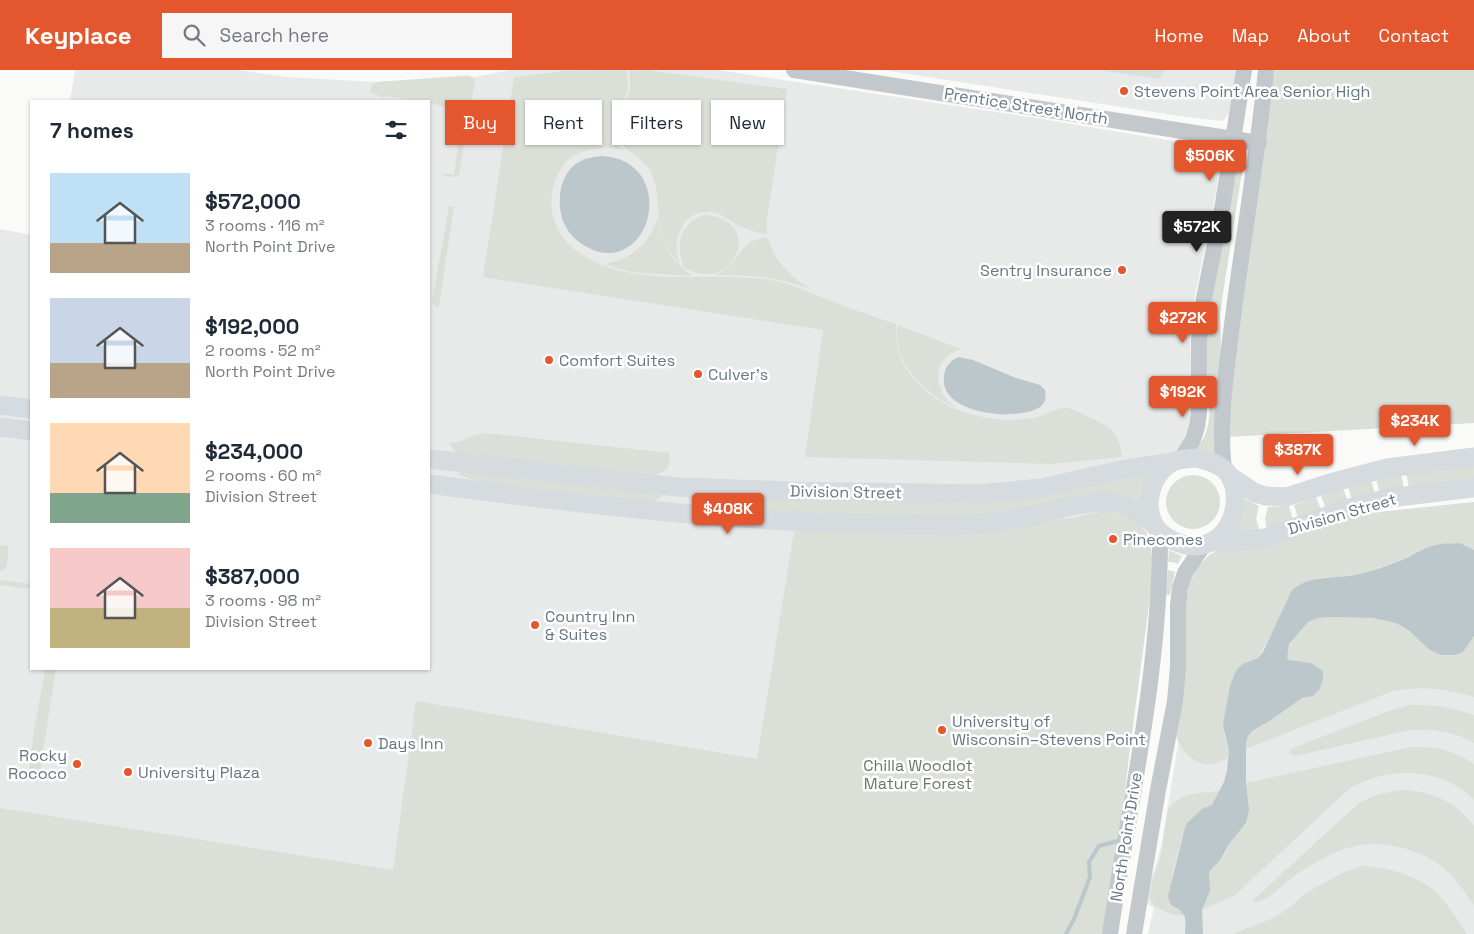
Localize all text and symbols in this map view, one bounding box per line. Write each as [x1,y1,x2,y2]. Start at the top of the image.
search box [162,13,512,58]
text: Keyplace [25,20,132,51]
icon: search [180,21,208,49]
text: Search here [220,23,329,48]
text: Home [1155,24,1204,47]
text: Map [1232,24,1269,47]
text: About [1297,24,1351,47]
text: Contact [1379,24,1449,47]
place label: Stevens Point Area Senior High [1134,81,1370,102]
street label: Prentice Street North [943,83,1109,129]
marker: Stevens Point Area Senior High [1118,85,1130,97]
chip: Buy [445,100,515,145]
chip: Rent [525,100,602,145]
chip: Filters [612,100,701,145]
chip: New [711,100,784,145]
icon: filters [382,116,410,144]
text: 7 homes [50,117,134,144]
pin: $506K [1175,140,1245,182]
text: $506K [1185,145,1235,166]
text: $572,000 [205,188,301,215]
icon: home [90,193,150,253]
pin: $572K [1162,210,1232,253]
text: 3 rooms · 116 m² [205,215,325,236]
text: $572K [1173,216,1221,237]
text: North Point Drive [205,236,335,257]
place label: Sentry Insurance [980,260,1112,281]
marker: Sentry Insurance [1116,264,1128,276]
pin: $272K [1148,302,1218,344]
text: $272K [1159,307,1207,328]
text: $192,000 [205,313,299,340]
icon: home [90,318,150,378]
text: 2 rooms · 52 m² [205,340,321,361]
place label: Comfort Suites [559,350,675,371]
marker: Comfort Suites [543,354,555,366]
text: North Point Drive [205,361,335,382]
place label: Culver's [708,364,768,385]
marker: Culver's [692,368,704,380]
pin: $192K [1148,376,1218,418]
text: $192K [1160,381,1206,402]
pin: $234K [1380,404,1450,447]
text: $234K [1390,410,1440,431]
pin: $387K [1263,434,1333,476]
text: $234,000 [205,438,303,465]
text: $387K [1274,439,1322,460]
icon: home [90,443,150,503]
text: 2 rooms · 60 m² [205,465,321,486]
street label: Division Street [790,481,902,503]
text: Division Street [205,486,317,507]
street label: Division Street [1285,488,1399,540]
pin: $408K [693,492,763,535]
text: $408K [703,498,753,519]
place label: Pinecones [1123,529,1203,550]
marker: Pinecones [1107,533,1119,545]
text: $387,000 [205,563,300,590]
icon: home [90,568,150,628]
text: 3 rooms · 98 m² [205,590,321,611]
place label: Country Inn & Suites [545,606,635,645]
text: Division Street [205,611,317,632]
marker: Country Inn & Suites [529,619,541,631]
place label: University of Wisconsin–Stevens Point [952,711,1146,750]
marker: University of Wisconsin–Stevens Point [936,724,948,736]
place label: Days Inn [378,733,443,754]
marker: Days Inn [362,737,374,749]
place label: Rocky Rococo [8,745,67,784]
park label: Chilla Woodlot Mature Forest [863,755,973,794]
marker: Rocky Rococo [71,758,83,770]
place label: University Plaza [138,762,260,783]
marker: University Plaza [122,766,134,778]
street label: North Point Drive [1105,771,1147,903]

